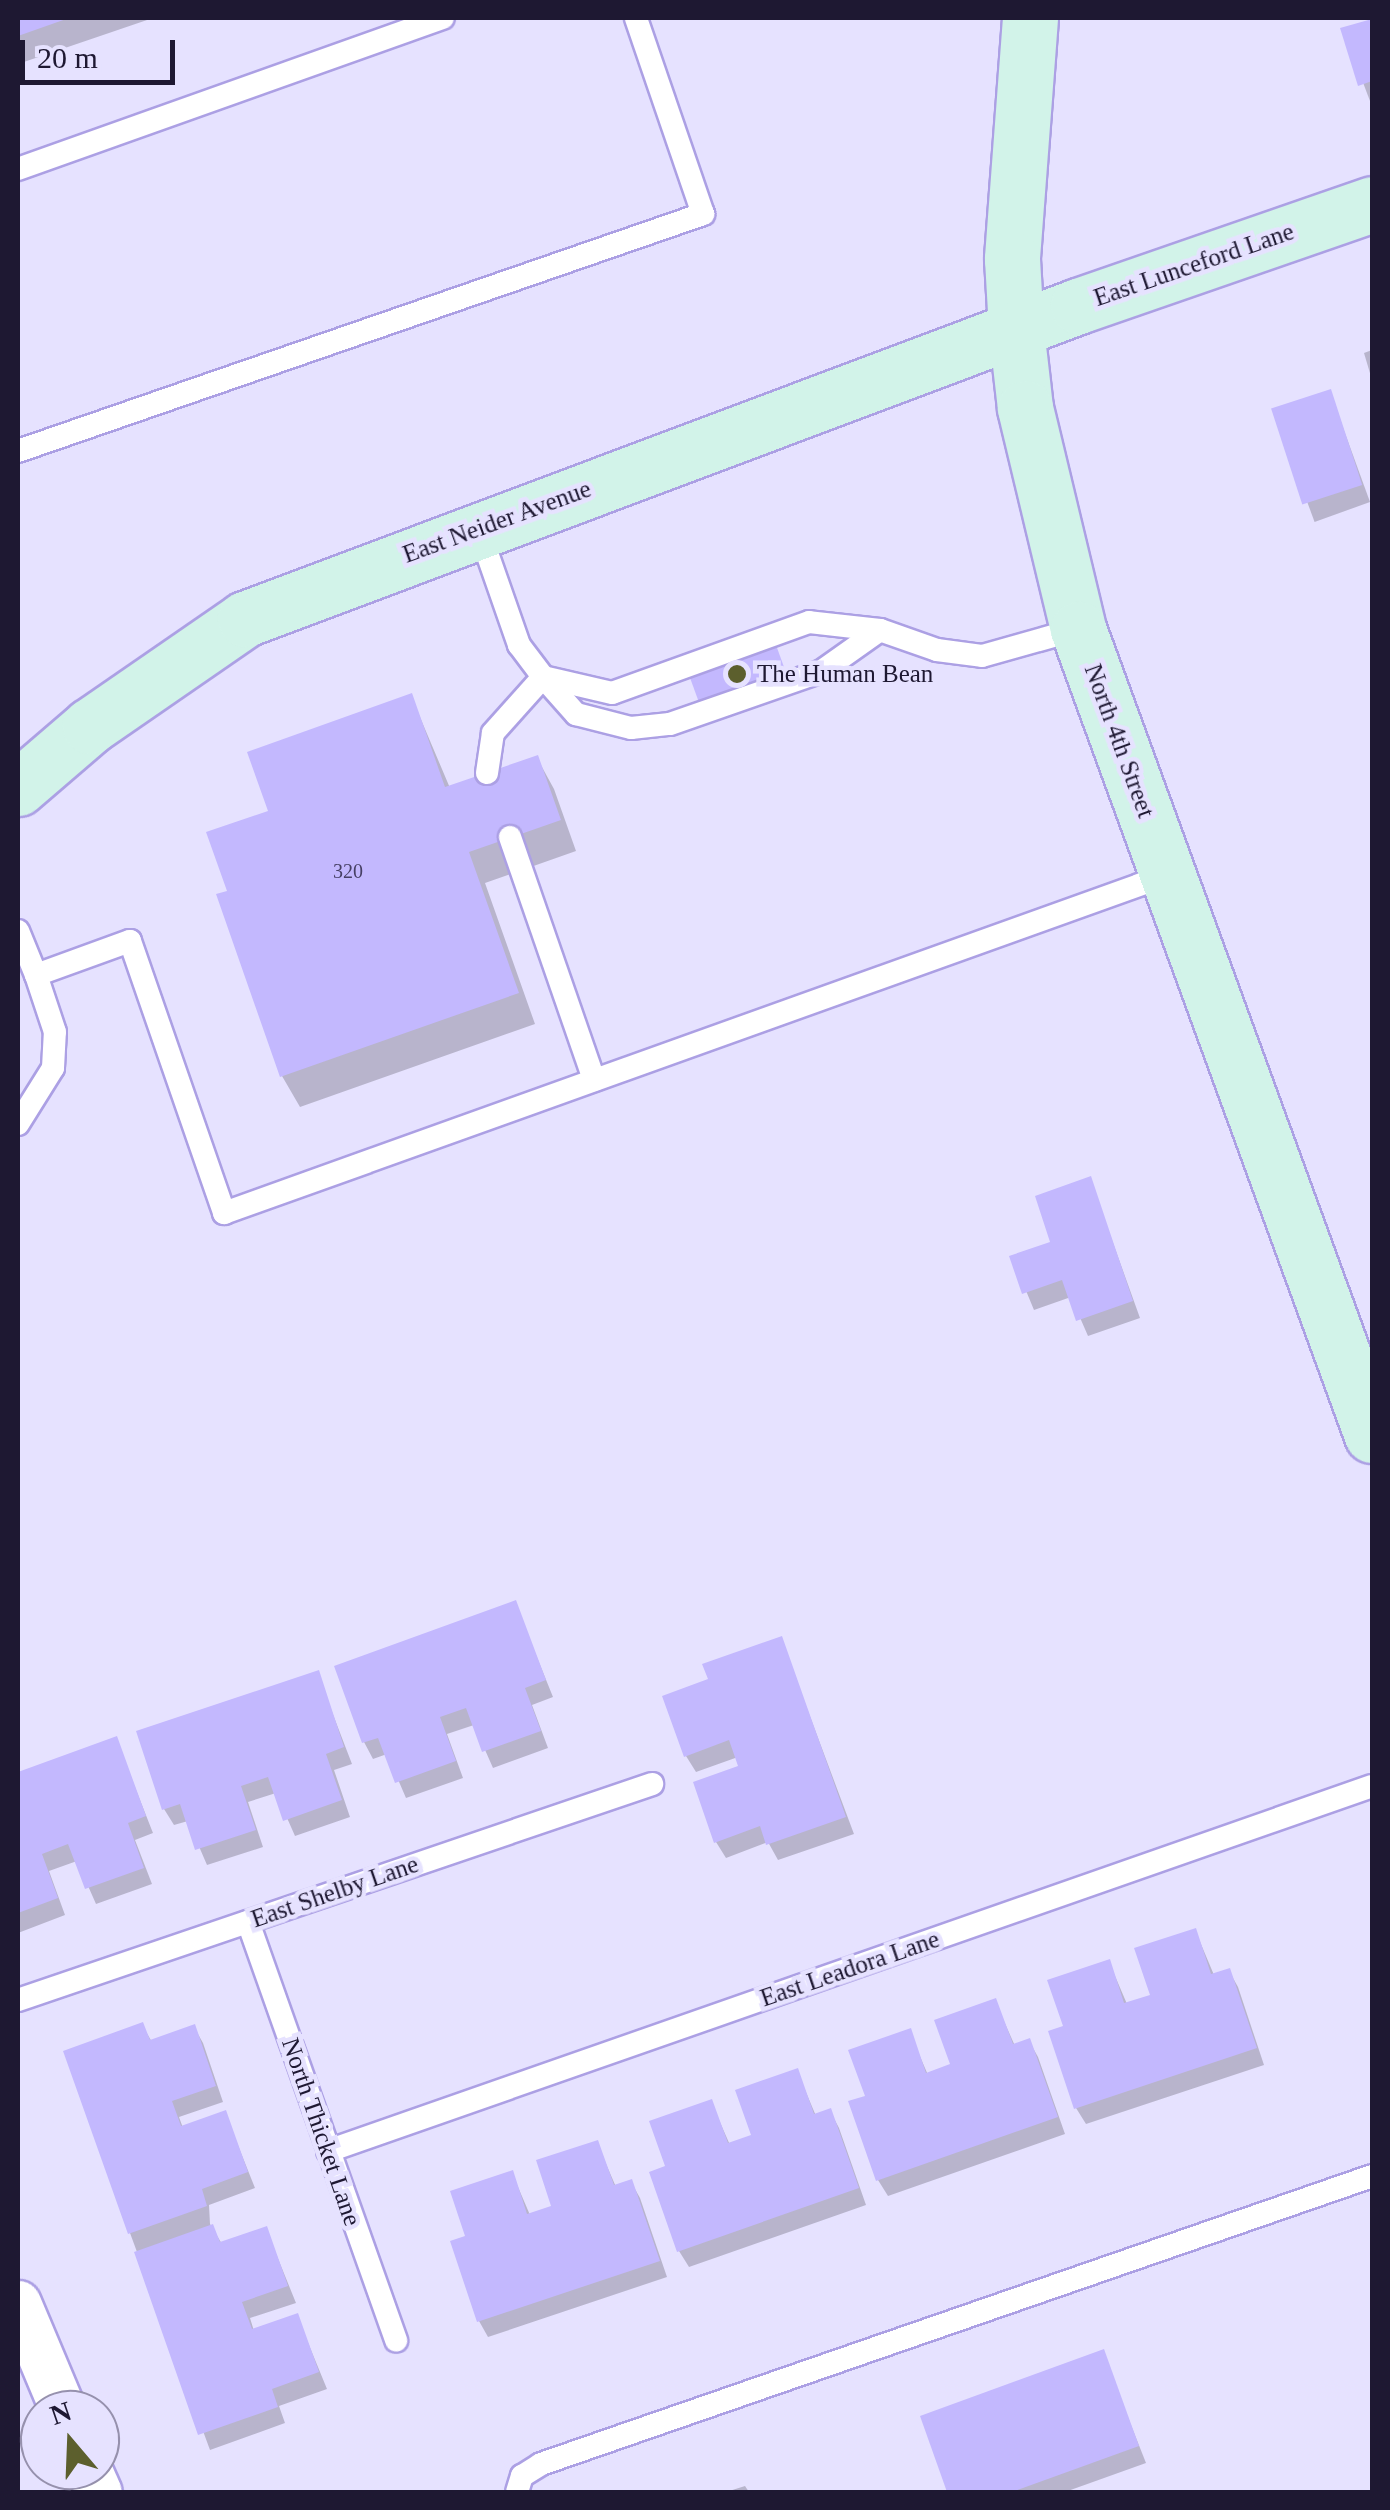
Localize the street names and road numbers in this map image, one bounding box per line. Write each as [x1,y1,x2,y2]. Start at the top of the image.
street label: East Lunceford Lane [1090,217,1298,313]
street label: East Neider Avenue [398,474,596,570]
street label: North 4th Street [1077,660,1161,822]
street label: East Shelby Lane [247,1849,423,1935]
street label: East Leadora Lane [757,1924,943,2014]
street label: North Thicket Lane [275,2034,367,2230]

